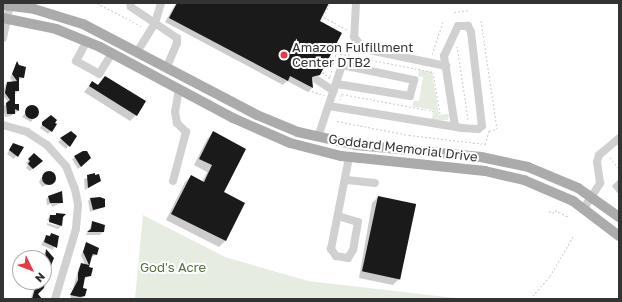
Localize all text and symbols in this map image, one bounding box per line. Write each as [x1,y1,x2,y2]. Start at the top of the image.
place label: Amazon Fulfillment Center DTB2 [292,40,413,71]
marker: Amazon Fulfillment Center DTB2 [279,50,289,60]
street label: Goddard Memorial Drive [328,131,478,165]
north arrow [12,250,52,290]
park label: God's Acre [140,259,206,275]
text: N [33,270,48,285]

